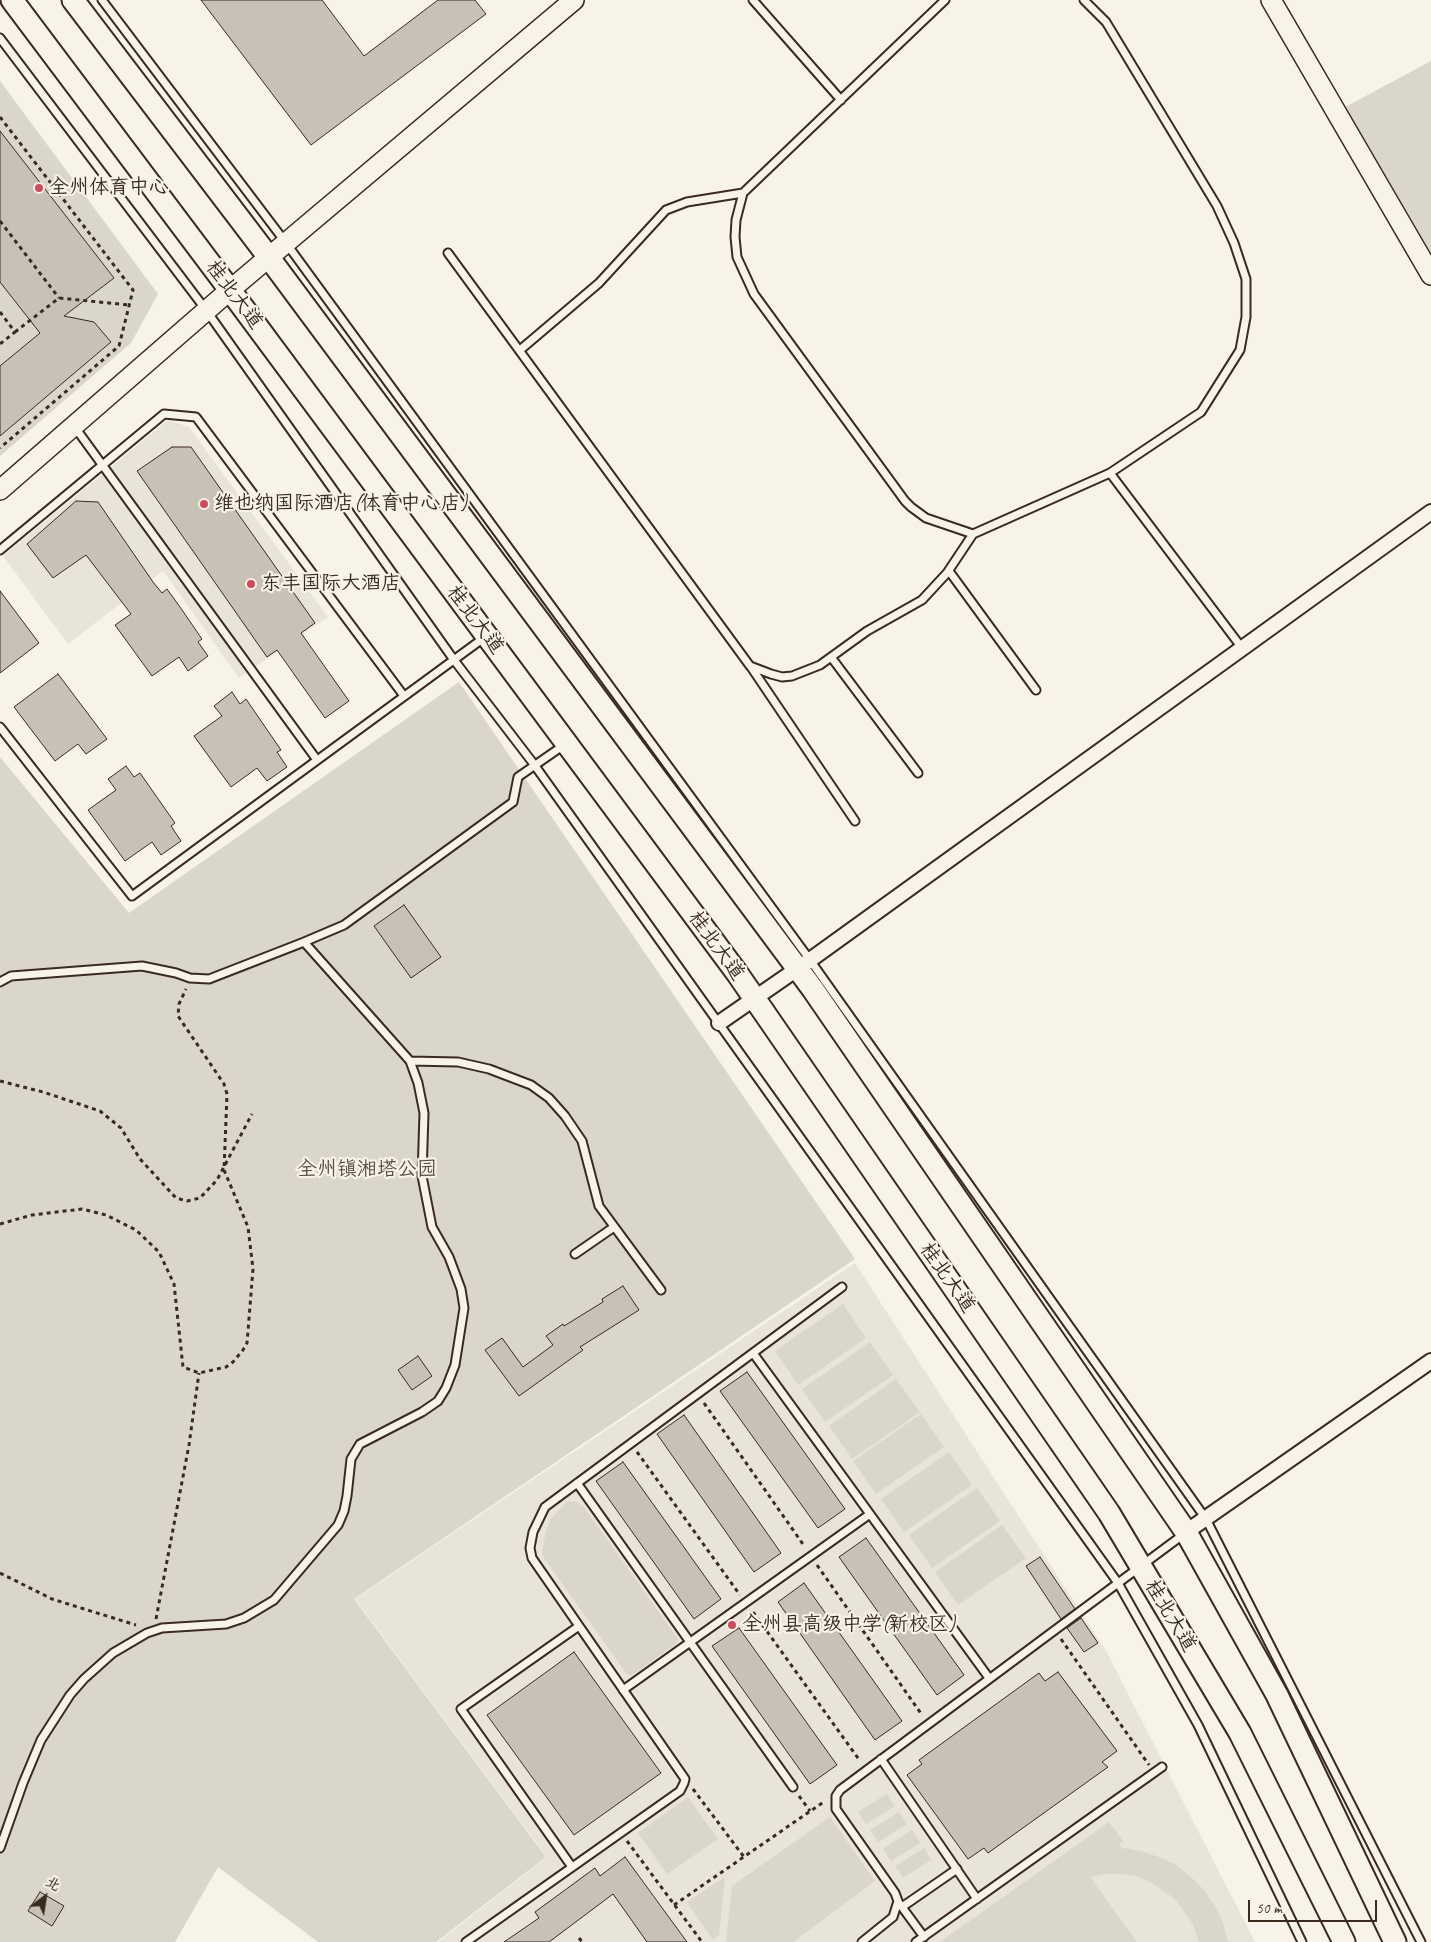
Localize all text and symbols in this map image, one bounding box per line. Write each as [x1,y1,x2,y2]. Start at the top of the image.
place label: 全州体育中心 [49,176,169,200]
marker: 全州体育中心 [33,182,45,194]
street label: 桂北大道 [200,256,268,334]
place label: 维也纳国际酒店(体育中心店) [214,492,467,516]
marker: 维也纳国际酒店(体育中心店) [198,498,210,510]
place label: 东丰国际大酒店 [261,572,401,596]
marker: 东丰国际大酒店 [245,578,257,590]
street label: 桂北大道 [441,581,509,659]
street label: 桂北大道 [683,907,749,985]
park label: 全州镇湘塔公园 [297,1158,437,1182]
street label: 桂北大道 [914,1238,980,1318]
street label: 桂北大道 [1139,1576,1201,1656]
place label: 全州县高级中学(新校区) [742,1613,955,1637]
marker: 全州县高级中学(新校区) [726,1619,738,1631]
north arrow [20,1872,70,1922]
text: 北 [43,1873,63,1895]
scale bar [1251,1890,1380,1922]
text: 50 m [1256,1899,1282,1918]

